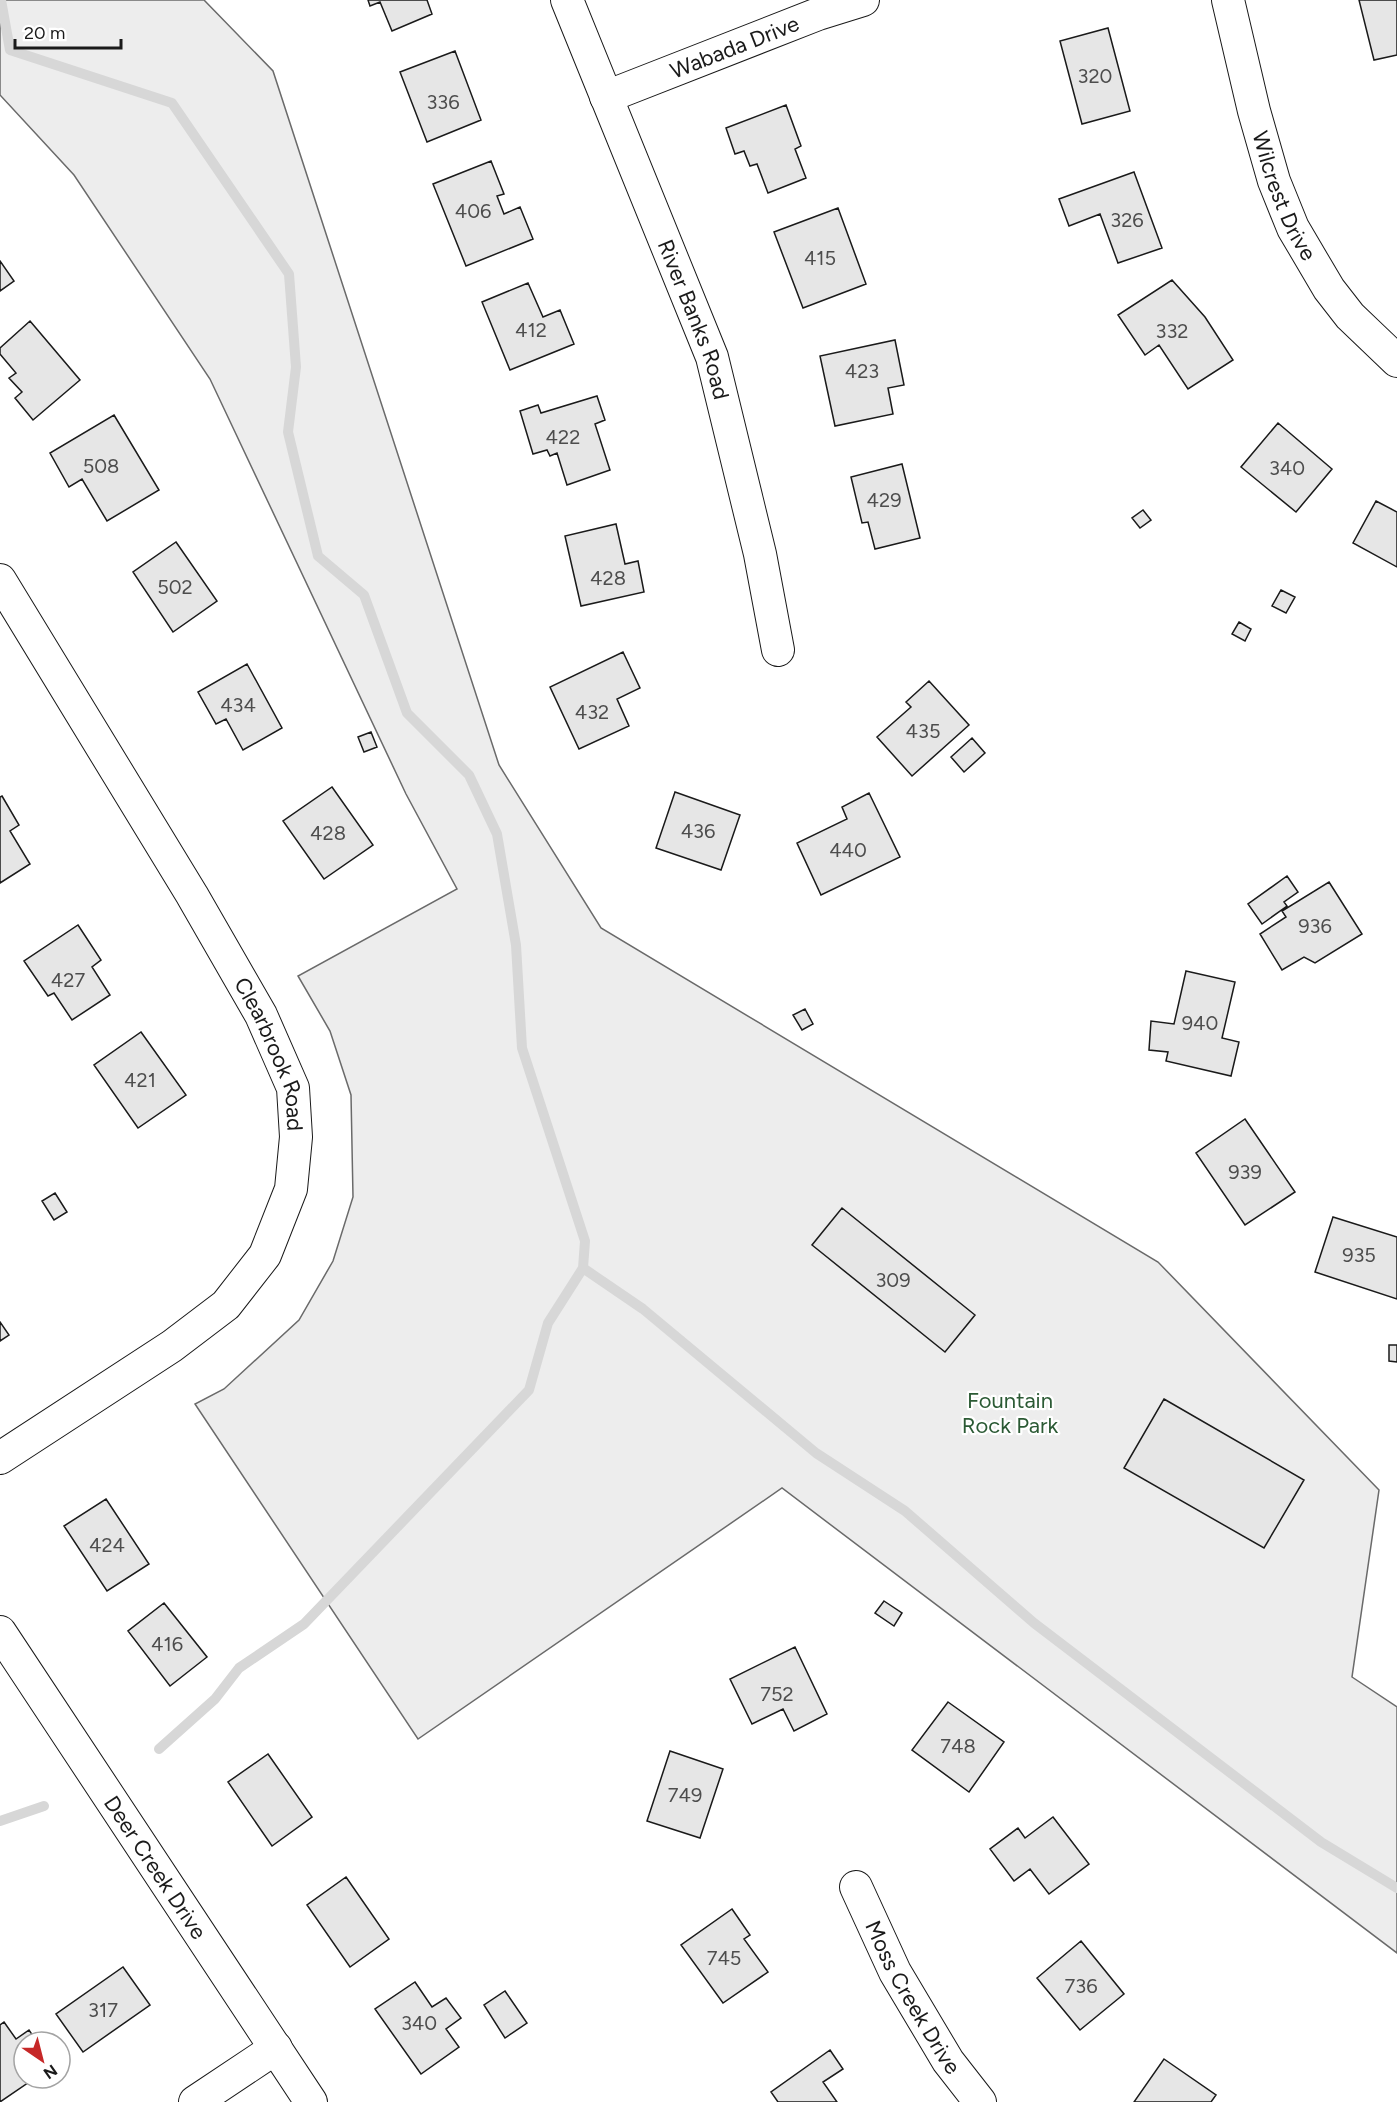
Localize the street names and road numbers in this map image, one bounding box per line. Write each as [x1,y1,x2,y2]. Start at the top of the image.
street label: Wabada Drive [666,10,803,85]
street label: Wilcrest Drive [1246,128,1322,265]
street label: River Banks Road [652,236,735,402]
street label: Clearbrook Road [228,973,309,1132]
street label: Deer Creek Drive [98,1791,212,1944]
street label: Moss Creek Drive [859,1916,966,2080]

